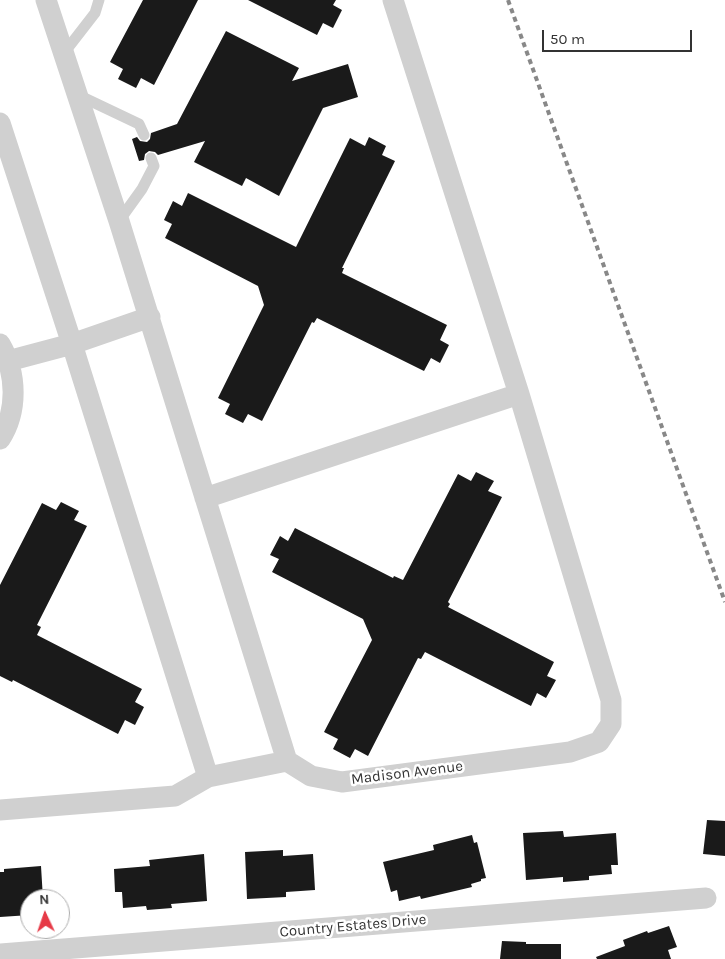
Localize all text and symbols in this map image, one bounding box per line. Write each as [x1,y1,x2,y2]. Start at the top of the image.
scale bar [545,20,695,52]
text: 50 m [550,30,585,48]
street label: Madison Avenue [350,757,464,789]
north arrow [20,889,70,939]
text: N [39,891,50,908]
street label: Country Estates Drive [279,911,427,941]

